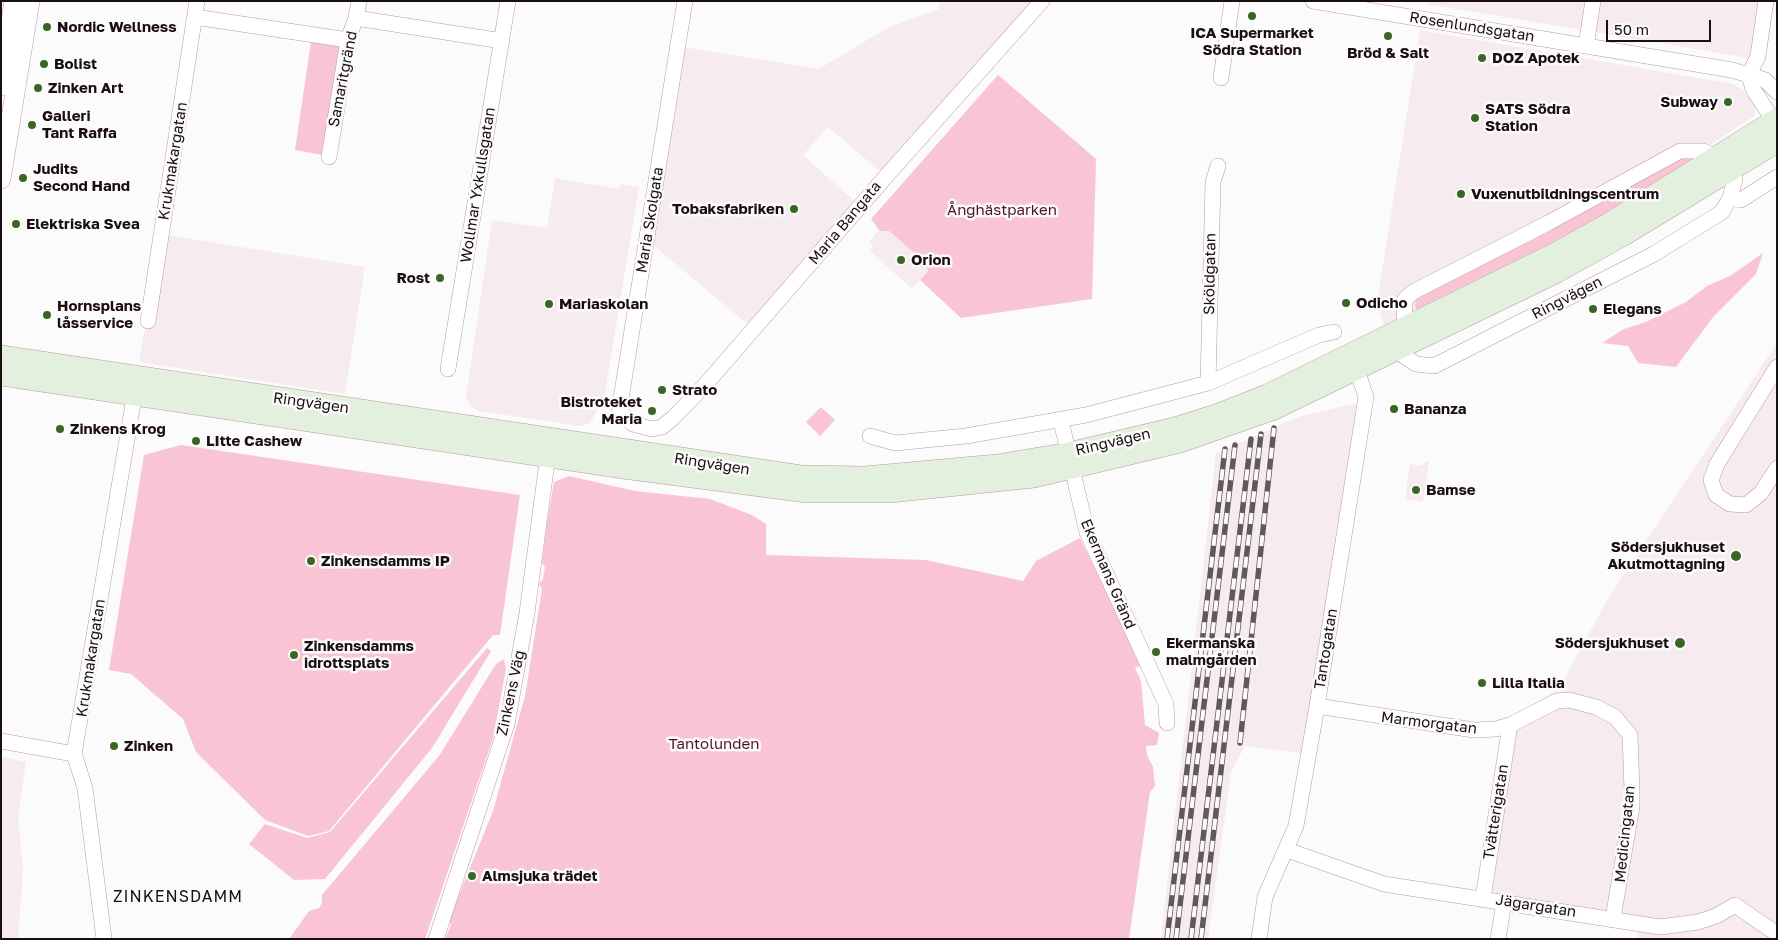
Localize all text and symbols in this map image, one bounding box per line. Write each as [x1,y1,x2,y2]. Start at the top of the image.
street label: Rosenlundsgatan [1408,8,1536,46]
marker: ICA Supermarket Södra Station [1246,10,1258,22]
scale bar [1608,10,1713,42]
place label: Nordic Wellness [57,18,177,36]
text: 50 m [1614,20,1649,38]
marker: Nordic Wellness [41,21,53,33]
place label: ICA Supermarket Södra Station [1190,24,1314,59]
street label: Samaritgränd [325,29,361,129]
marker: Bröd & Salt [1382,30,1394,42]
place label: Bröd & Salt [1347,44,1429,62]
place label: DOZ Apotek [1492,49,1580,67]
marker: DOZ Apotek [1476,52,1488,64]
place label: Bolist [54,55,97,73]
marker: Bolist [38,58,50,70]
place label: Zinken Art [48,79,124,97]
marker: Zinken Art [32,82,44,94]
place label: Subway [1660,93,1718,111]
marker: Subway [1722,96,1734,108]
place label: SATS Södra Station [1485,100,1570,135]
street label: Krukmakargatan [155,101,191,221]
street label: Wollmar Yxkullsgatan [457,106,499,264]
place label: Galleri Tant Raffa [42,107,117,142]
marker: SATS Södra Station [1469,112,1481,124]
marker: Galleri Tant Raffa [26,119,38,131]
place label: Judits Second Hand [33,160,130,195]
street label: Maria Skolgata [633,166,667,274]
marker: Judits Second Hand [17,172,29,184]
street label: Maria Bangata [805,178,885,268]
place label: Vuxenutbildningscentrum [1471,185,1659,203]
marker: Vuxenutbildningscentrum [1455,188,1467,200]
place label: Tobaksfabriken [672,200,784,218]
park label: Ånghästparken [947,201,1057,219]
marker: Tobaksfabriken [788,203,800,215]
place label: Elektriska Svea [26,215,140,233]
marker: Elektriska Svea [10,218,22,230]
street label: Sköldgatan [1200,233,1220,315]
place label: Orion [911,251,951,269]
marker: Orion [895,254,907,266]
place label: Rost [396,269,430,287]
marker: Rost [434,272,446,284]
street label: Ringvägen [1529,273,1605,323]
place label: Odicho [1356,294,1408,312]
place label: Mariaskolan [559,295,648,313]
place label: Hornsplans låsservice [57,297,141,332]
marker: Odicho [1340,297,1352,309]
marker: Mariaskolan [543,298,555,310]
place label: Elegans [1603,300,1662,318]
marker: Elegans [1587,303,1599,315]
marker: Hornsplans låsservice [41,309,53,321]
place label: Strato [672,381,717,399]
marker: Strato [656,384,668,396]
street label: Ringvägen [272,389,350,417]
place label: Bistroteket Maria [560,393,642,428]
place label: Bananza [1404,400,1466,418]
marker: Bananza [1388,403,1400,415]
marker: Bistroteket Maria [646,405,658,417]
place label: Zinkens Krog [70,420,166,438]
marker: Zinkens Krog [54,423,66,435]
street label: Ringvägen [1074,425,1152,459]
place label: LItte Cashew [206,432,302,450]
marker: LItte Cashew [190,435,202,447]
street label: Ringvägen [673,449,751,479]
place label: Bamse [1426,481,1476,499]
marker: Bamse [1410,484,1422,496]
street label: Ekermans Gränd [1077,516,1139,632]
place label: Södersjukhuset Akutmottagning [1607,538,1725,573]
marker: Södersjukhuset Akutmottagning [1729,549,1743,563]
place label: Zinkensdamms IP [321,552,450,570]
marker: Zinkensdamms IP [305,555,317,567]
street label: Krukmakargatan [73,598,109,718]
street label: Tantogatan [1311,607,1341,691]
place label: Ekermanska malmgården [1166,634,1257,669]
place label: Södersjukhuset [1555,634,1669,652]
marker: Södersjukhuset [1673,636,1687,650]
place label: Zinkensdamms idrottsplats [304,637,414,672]
marker: Ekermanska malmgården [1150,646,1162,658]
marker: Zinkensdamms idrottsplats [288,649,300,661]
street label: Zinkens Väg [493,649,529,737]
place label: Lilla Italia [1492,674,1565,692]
marker: Lilla Italia [1476,677,1488,689]
street label: Marmorgatan [1380,708,1478,738]
park label: Tantolunden [669,735,759,753]
place label: Zinken [124,737,173,755]
marker: Zinken [108,740,120,752]
street label: Tvätterigatan [1480,763,1512,861]
street label: Medicingatan [1611,785,1639,883]
place label: Almsjuka trädet [482,867,597,885]
marker: Almsjuka trädet [466,870,478,882]
district label: ZINKENSDAMM [112,887,244,907]
street label: Jägargatan [1494,891,1578,921]

